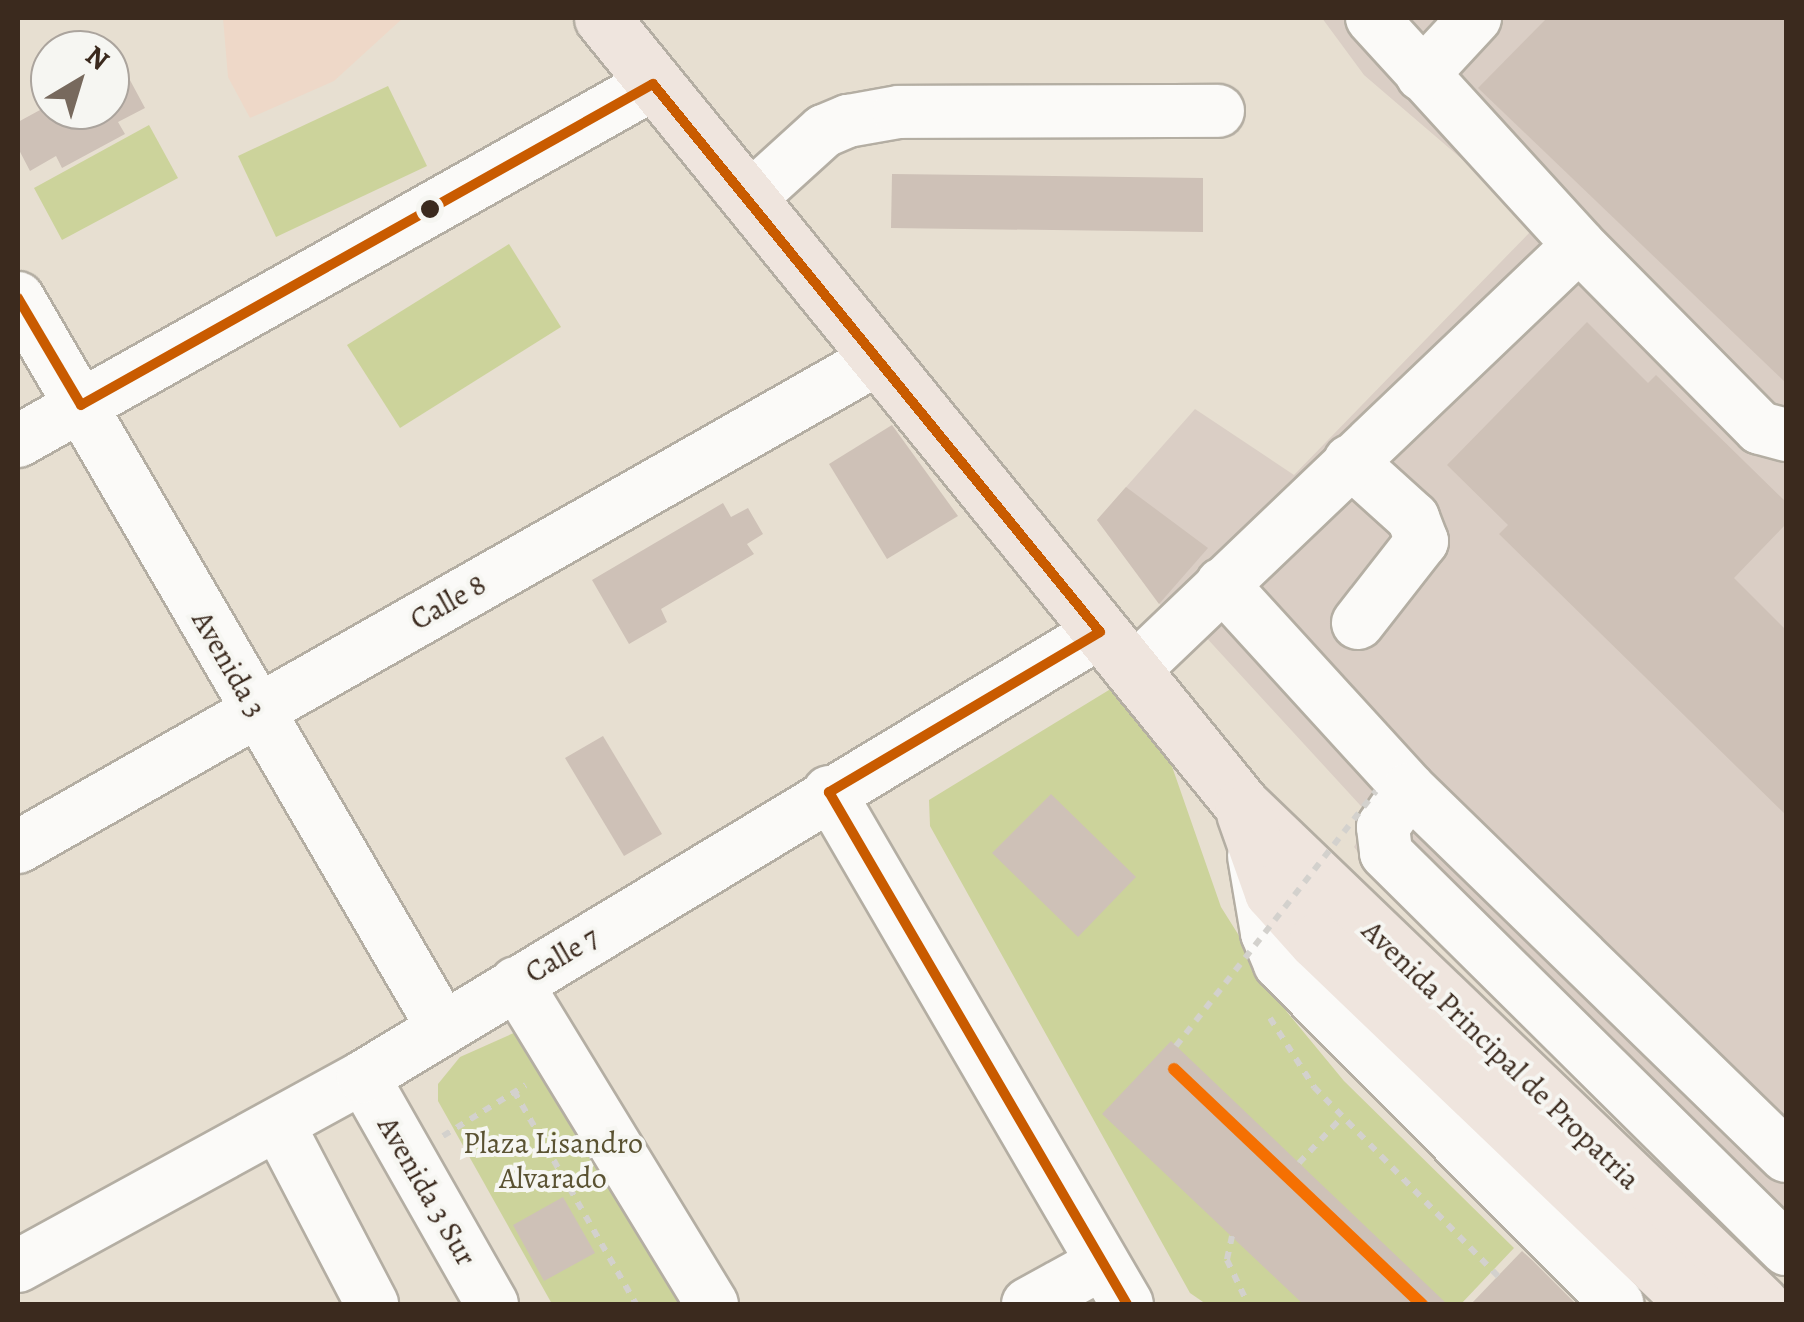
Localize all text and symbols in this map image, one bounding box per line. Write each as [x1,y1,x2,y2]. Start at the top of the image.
north arrow [30,30,130,130]
text: N [78,37,117,79]
unlabelled marker [420,199,440,219]
street label: Calle 8 [404,566,492,638]
street label: Avenida 3 [184,604,274,724]
street label: Avenida Principal de Propatria [1355,913,1647,1197]
street label: Calle 7 [519,919,605,991]
street label: Avenida 3 Sur [370,1110,484,1272]
park label: Plaza Lisandro Alvarado [463,1125,643,1196]

